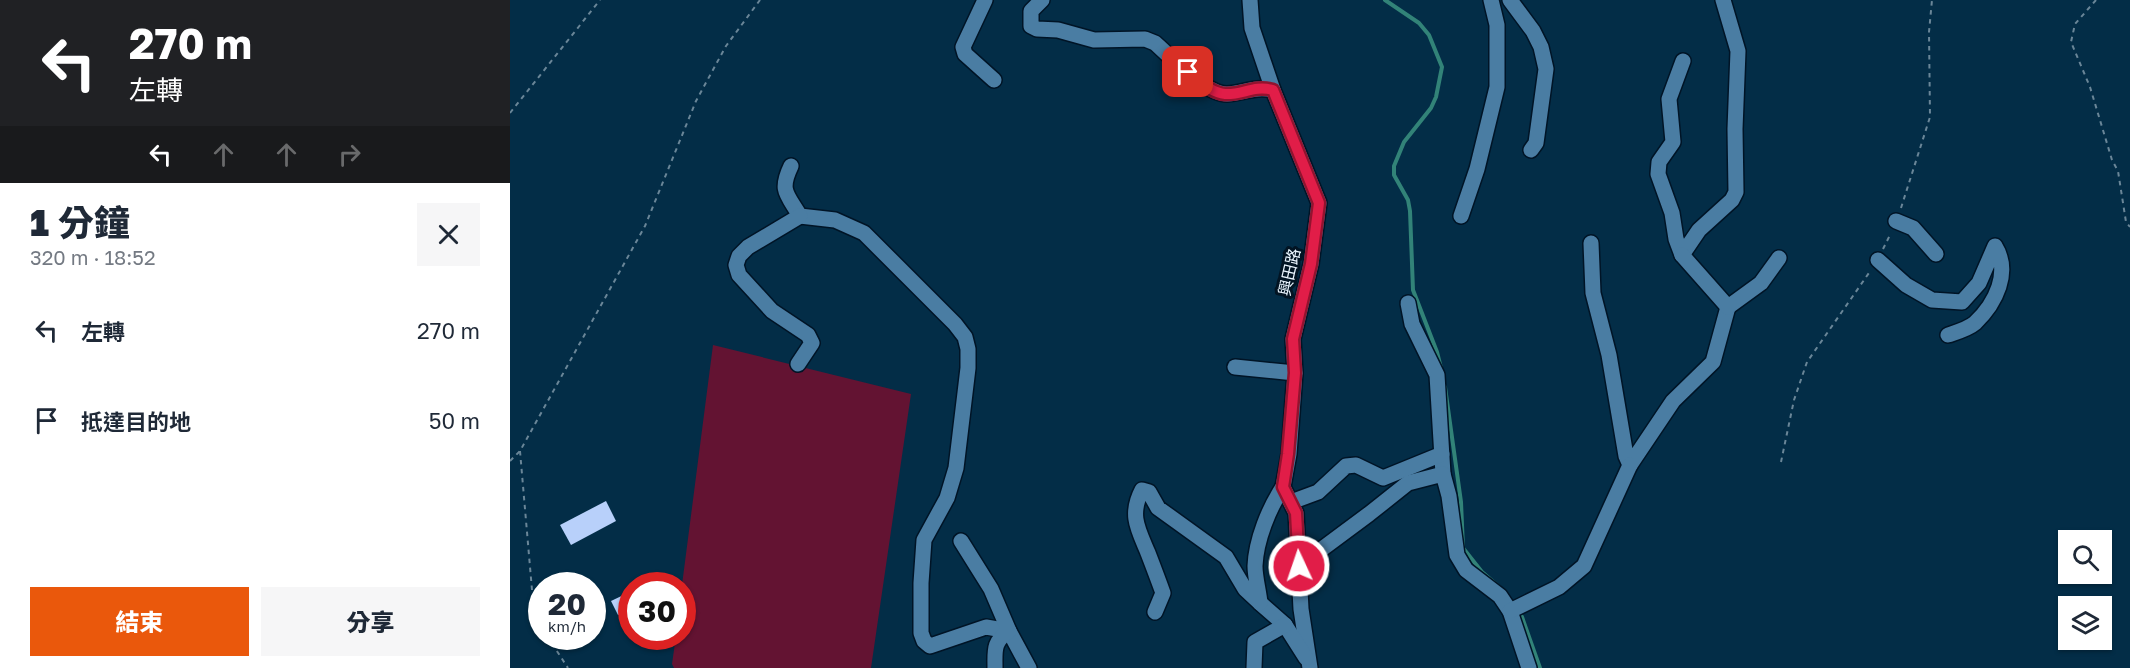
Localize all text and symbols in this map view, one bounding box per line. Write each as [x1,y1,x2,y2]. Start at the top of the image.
text: 270 m [129,18,252,68]
icon: left [30,24,108,102]
pin [1162,46,1213,97]
icon: arrive [1171,55,1204,88]
text: 左轉 [129,74,183,106]
icon: left [144,138,177,171]
icon: ahead [207,138,240,171]
icon: ahead [270,138,303,171]
icon: right [333,138,366,171]
text: 1 分鐘 [30,201,130,244]
button: close [417,203,480,266]
text: 320 m · 18:52 [30,245,156,269]
street label: 興田路 [1274,246,1304,298]
icon: left [30,314,63,347]
text: 270 m [417,317,480,344]
text: 左轉 [81,318,125,345]
icon: arrive [30,404,63,437]
text: 50 m [429,407,480,434]
text: 抵達目的地 [81,408,191,435]
map controls [2058,530,2112,650]
button: search [2058,530,2112,584]
position arrow [1267,534,1331,598]
speed limit sign: 30 [618,572,696,650]
text: 20 [548,586,586,622]
button: 結束 [30,587,249,656]
button: 分享 [261,587,480,656]
button: layers [2058,596,2112,650]
text: km/h [548,617,586,635]

